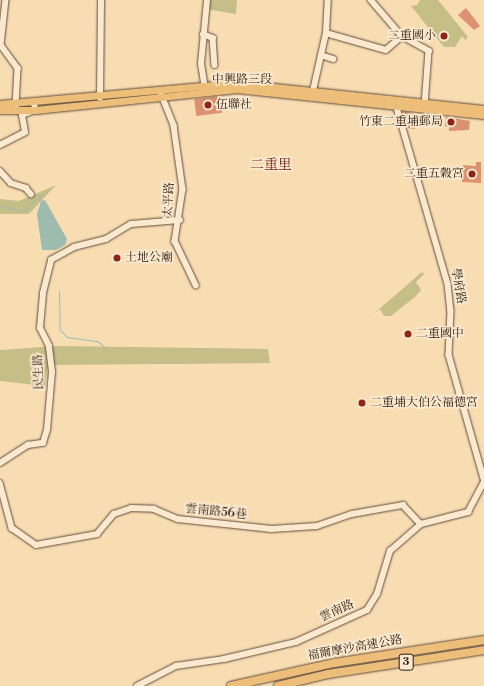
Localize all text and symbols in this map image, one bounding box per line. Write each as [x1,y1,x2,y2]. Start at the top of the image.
place label: 二重國小 [388,29,436,43]
marker: 二重國小 [439,31,449,41]
street label: 中興路三段 [212,73,272,87]
place label: 伍聯社 [216,98,252,112]
marker: 伍聯社 [203,100,213,110]
place label: 竹東二重埔郵局 [359,115,443,129]
marker: 竹東二重埔郵局 [446,117,456,127]
district label: 二重里 [250,157,292,173]
place label: 二重五穀宮 [404,167,464,181]
marker: 二重五穀宮 [467,169,477,179]
street label: 太平路 [161,182,177,218]
place label: 土地公廟 [125,251,173,265]
marker: 土地公廟 [112,253,122,263]
street label: 學府路 [448,267,468,305]
place label: 二重國中 [416,327,464,341]
marker: 二重國中 [403,329,413,339]
street label: 民生路 [31,354,47,390]
place label: 二重埔大伯公福德宮 [370,396,478,410]
marker: 二重埔大伯公福德宮 [357,398,367,408]
street label: 雲南路56巷 [184,502,248,522]
street label: 雲南路 [318,597,356,625]
street label: 福爾摩沙高速公路 [306,633,404,663]
road number: 3 [398,653,414,671]

